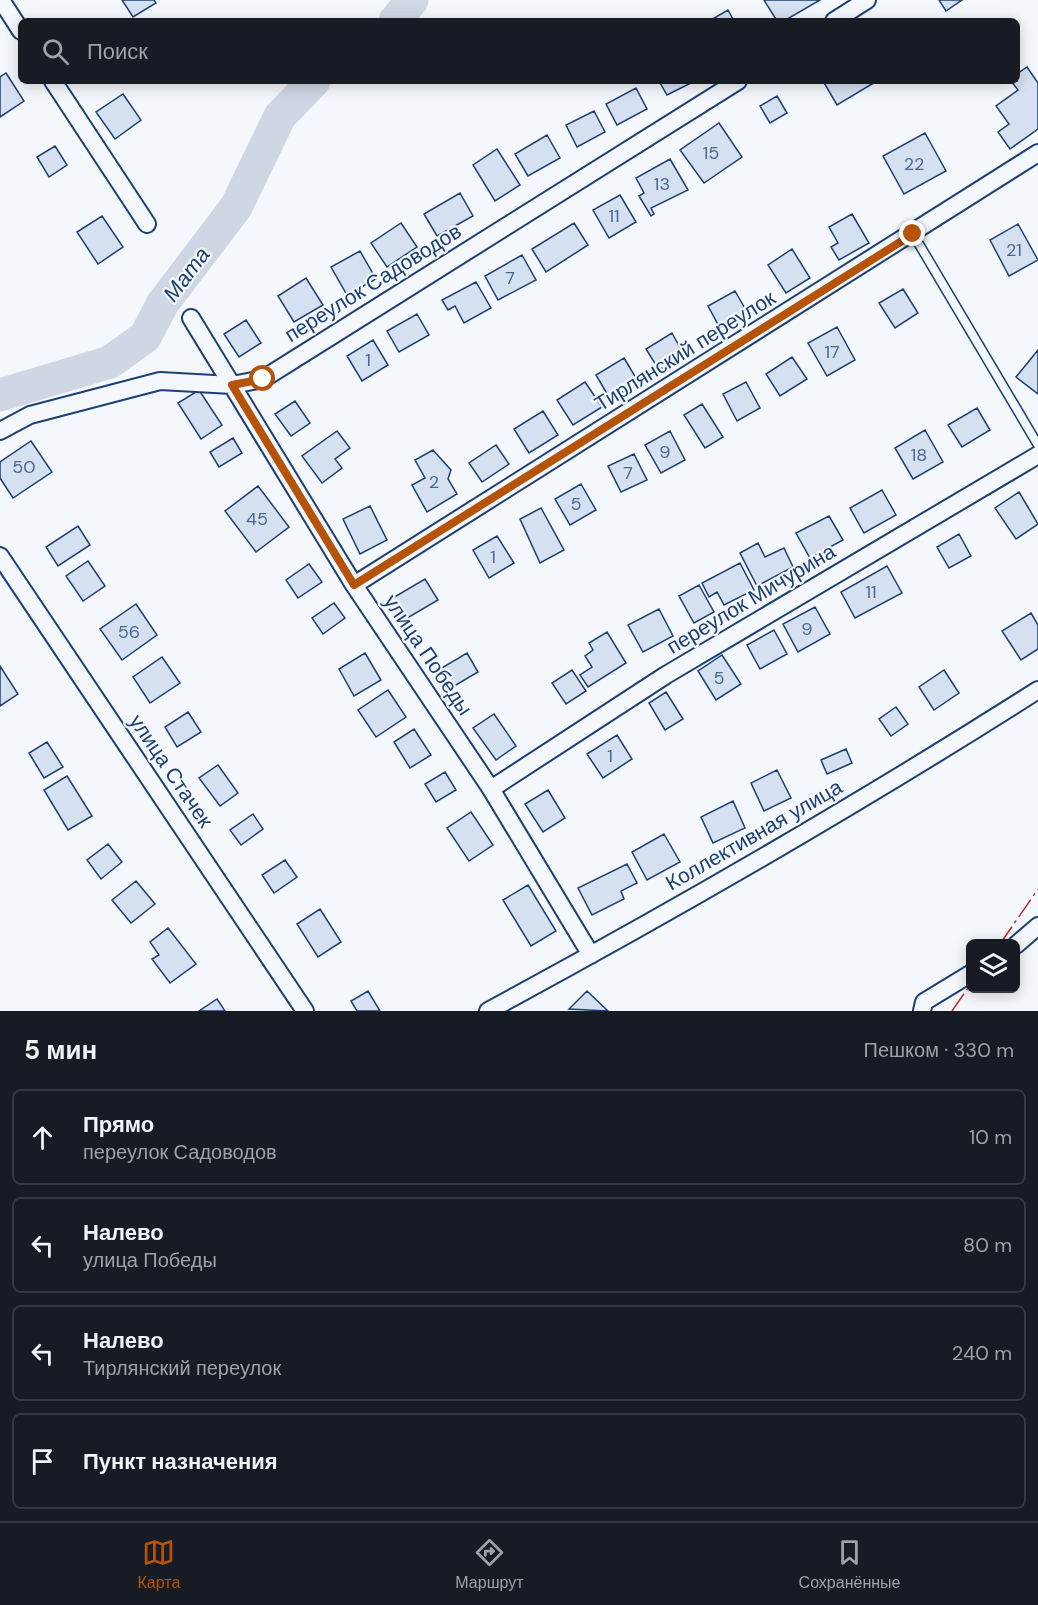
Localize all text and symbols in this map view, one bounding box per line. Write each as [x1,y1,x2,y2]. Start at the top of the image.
search box [18,18,1020,84]
icon: search [39,35,72,68]
text: Поиск [87,37,148,66]
house number: 15 [703,141,719,165]
house number: 22 [904,152,924,176]
house number: 13 [654,172,670,196]
house number: 11 [608,204,620,228]
street label: переулок Садоводов [279,217,467,349]
route end [899,220,925,246]
house number: 21 [1006,238,1022,262]
water label: Мата [156,241,216,307]
house number: 7 [505,266,515,290]
street label: Тирлянский переулок [589,284,781,418]
house number: 17 [824,340,840,364]
house number: 1 [365,348,371,372]
route start [249,365,275,391]
house number: 9 [659,440,671,464]
house number: 18 [911,443,927,467]
house number: 50 [12,455,36,479]
house number: 7 [623,461,633,485]
house number: 2 [429,470,439,494]
house number: 5 [571,492,581,516]
house number: 45 [246,507,268,531]
street label: переулок Мичурина [661,537,841,661]
house number: 1 [490,545,496,569]
house number: 11 [865,580,877,604]
street label: улица Победы [377,589,479,721]
house number: 9 [801,617,813,641]
house number: 56 [118,620,140,644]
house number: 5 [714,666,724,690]
street label: улица Стачек [123,709,220,834]
house number: 1 [607,744,613,768]
street label: Коллективная улица [661,773,848,897]
map controls [966,939,1020,993]
button: layers [966,939,1020,993]
text: 5 мин [24,1033,97,1067]
text: Пешком · 330 m [864,1037,1014,1063]
text: Прямо [83,1110,154,1139]
icon: ahead [26,1121,59,1154]
text: 10 m [969,1124,1012,1150]
text: переулок Садоводов [83,1139,277,1165]
text: Налево [83,1218,164,1247]
icon: left [26,1229,59,1262]
text: 80 m [963,1232,1012,1258]
text: улица Победы [83,1247,217,1273]
text: Налево [83,1326,164,1355]
icon: left [26,1337,59,1370]
text: 240 m [952,1340,1012,1366]
text: Тирлянский переулок [83,1355,281,1381]
icon: arrive [26,1445,59,1478]
text: Пункт назначения [83,1447,278,1476]
tab: Карта [138,1536,180,1593]
tab: Маршрут [455,1536,524,1593]
tab: Сохранённые [799,1536,900,1593]

